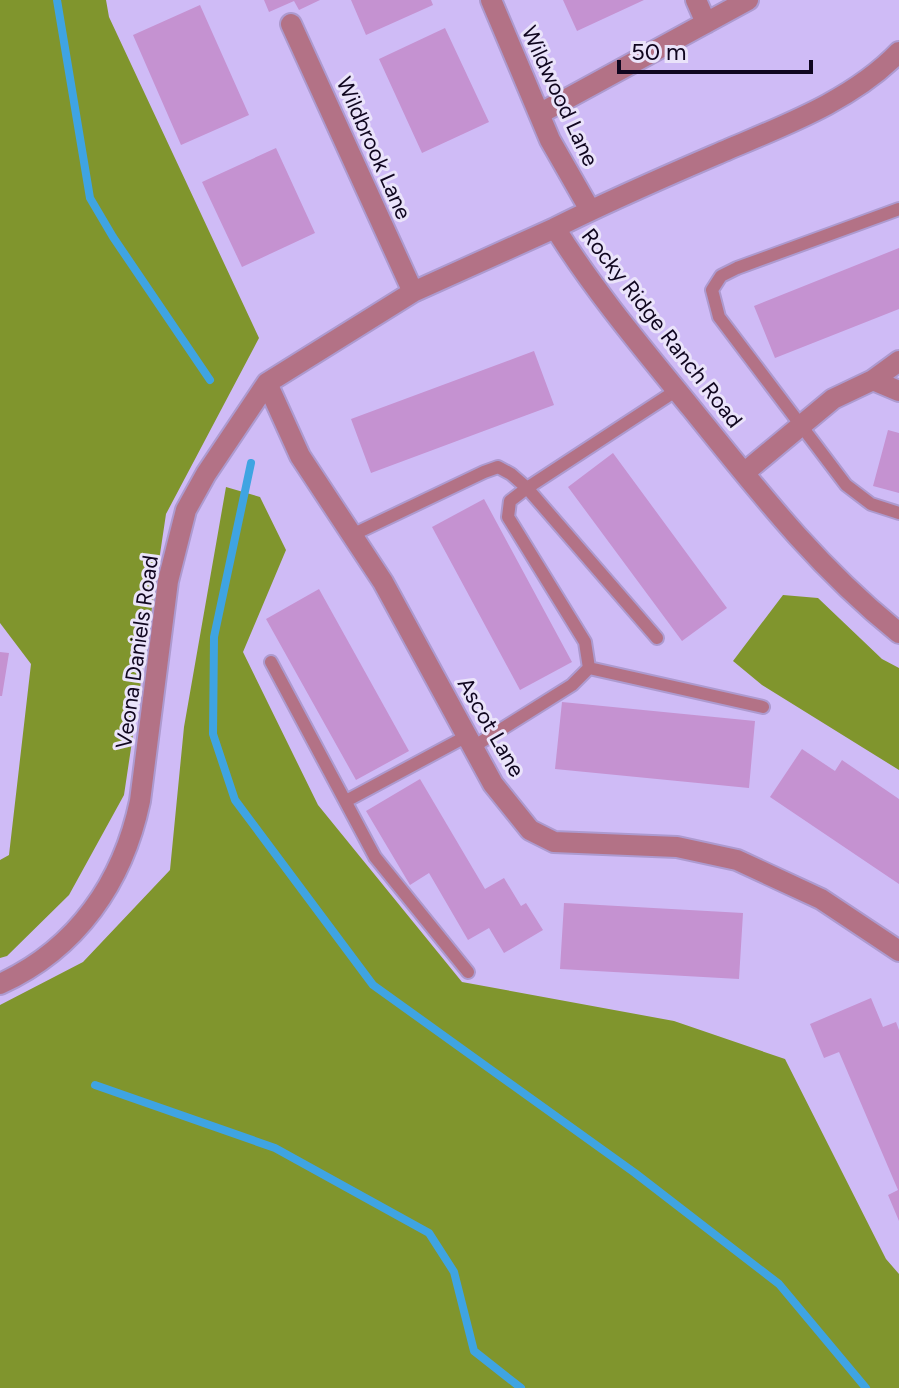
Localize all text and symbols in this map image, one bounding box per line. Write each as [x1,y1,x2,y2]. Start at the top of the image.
street label: Wildwood Lane [516,22,604,170]
scale bar [619,24,811,74]
text: 50 m [631,37,687,66]
street label: Wildbrook Lane [331,73,417,223]
street label: Rocky Ridge Ranch Road [576,223,748,433]
street label: Veona Daniels Road [110,554,164,750]
street label: Ascot Lane [452,672,530,782]

